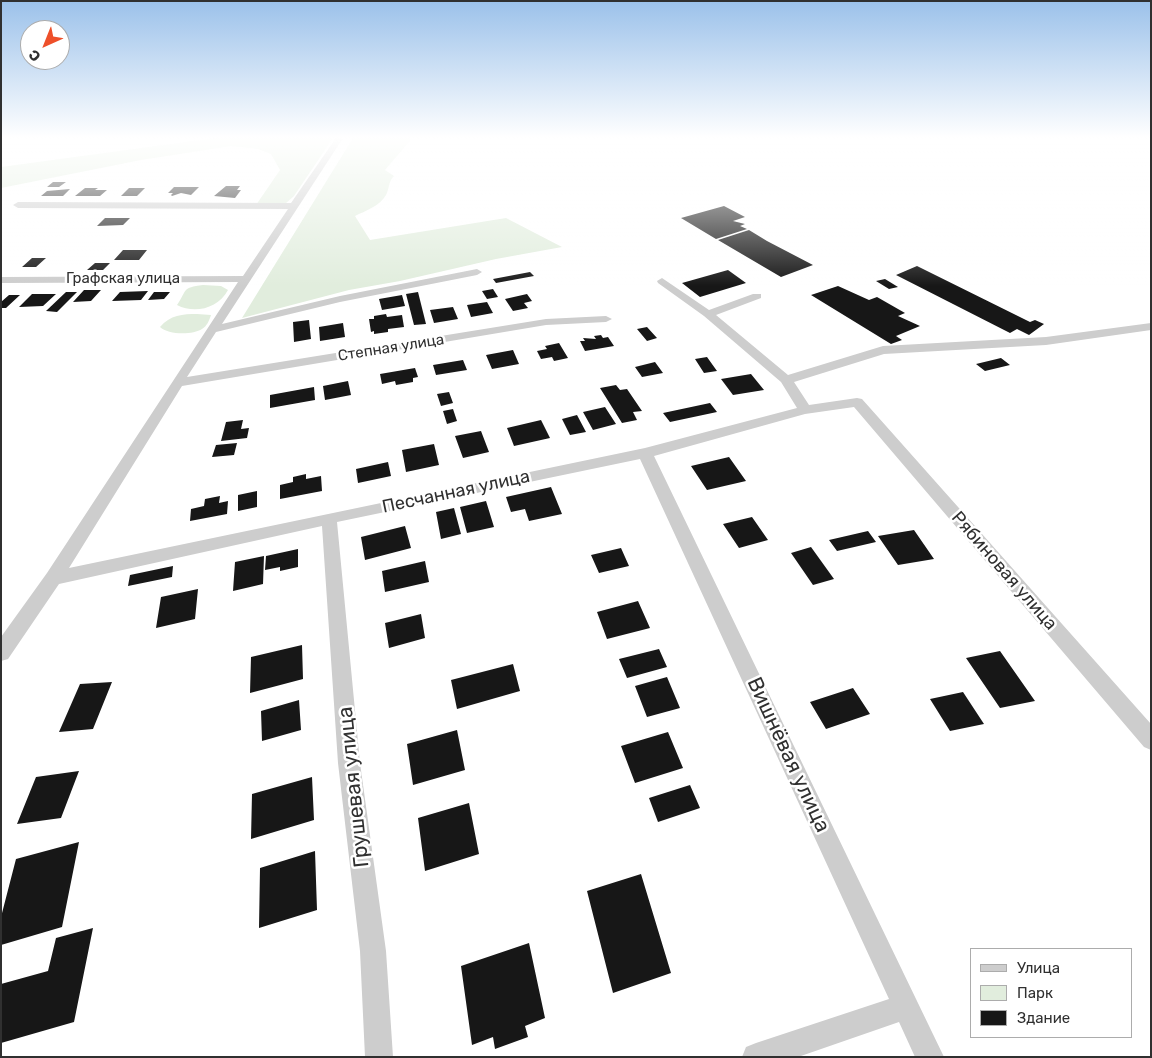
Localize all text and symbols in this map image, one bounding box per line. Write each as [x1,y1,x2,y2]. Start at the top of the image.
north arrow [20,20,70,70]
text: С [25,46,44,65]
street label: Графская улица [66,270,180,288]
street label: Степная улица [337,331,445,365]
street label: Песчанная улица [380,466,532,518]
street label: Рябиновая улица [947,507,1061,635]
street label: Вишнёвая улица [741,673,835,837]
street label: Грушевая улица [333,705,375,869]
legend [970,948,1132,1038]
text: Улица [1017,959,1060,977]
text: Парк [1017,984,1053,1002]
text: Здание [1017,1009,1070,1027]

